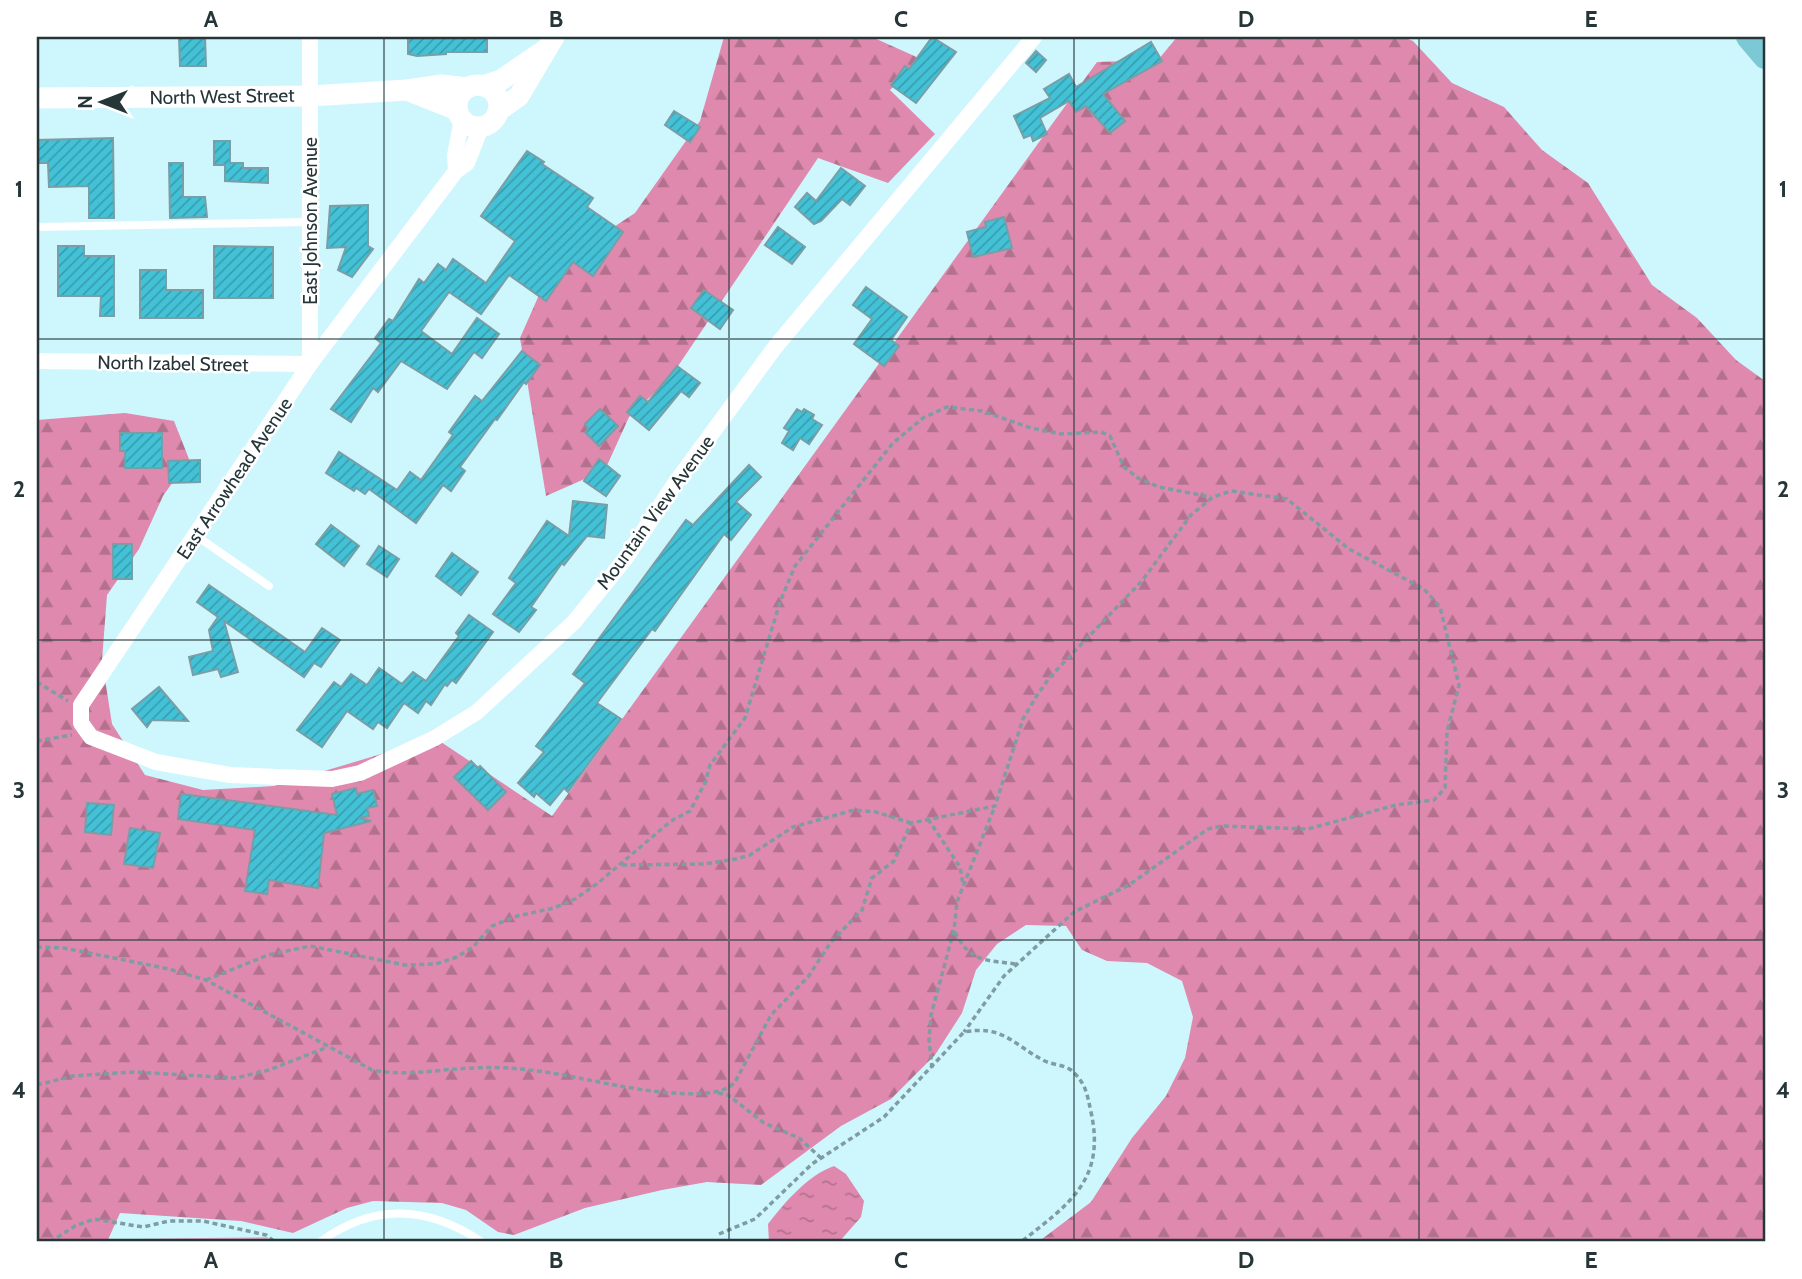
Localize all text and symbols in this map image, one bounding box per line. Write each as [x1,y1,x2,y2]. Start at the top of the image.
text: A [204,5,219,33]
text: B [549,5,563,33]
text: C [894,5,908,33]
text: D [1238,5,1254,33]
text: E [1584,5,1598,33]
north arrow [66,66,136,136]
street label: North West Street [149,84,295,109]
text: N [74,95,97,109]
street label: East Johnson Avenue [299,137,322,305]
text: 1 [15,175,23,203]
text: 1 [1779,175,1787,203]
street label: North Izabel Street [97,351,249,376]
street label: East Arrowhead Avenue [172,393,297,563]
street label: Mountain View Avenue [592,430,719,594]
text: 2 [13,475,25,503]
text: 2 [1777,475,1789,503]
text: 3 [13,776,25,804]
text: 3 [1777,776,1789,804]
text: 4 [12,1076,26,1104]
text: 4 [1776,1076,1790,1104]
text: A [204,1246,219,1274]
text: B [549,1246,563,1274]
text: C [894,1246,908,1274]
text: D [1238,1246,1254,1274]
text: E [1584,1246,1598,1274]

